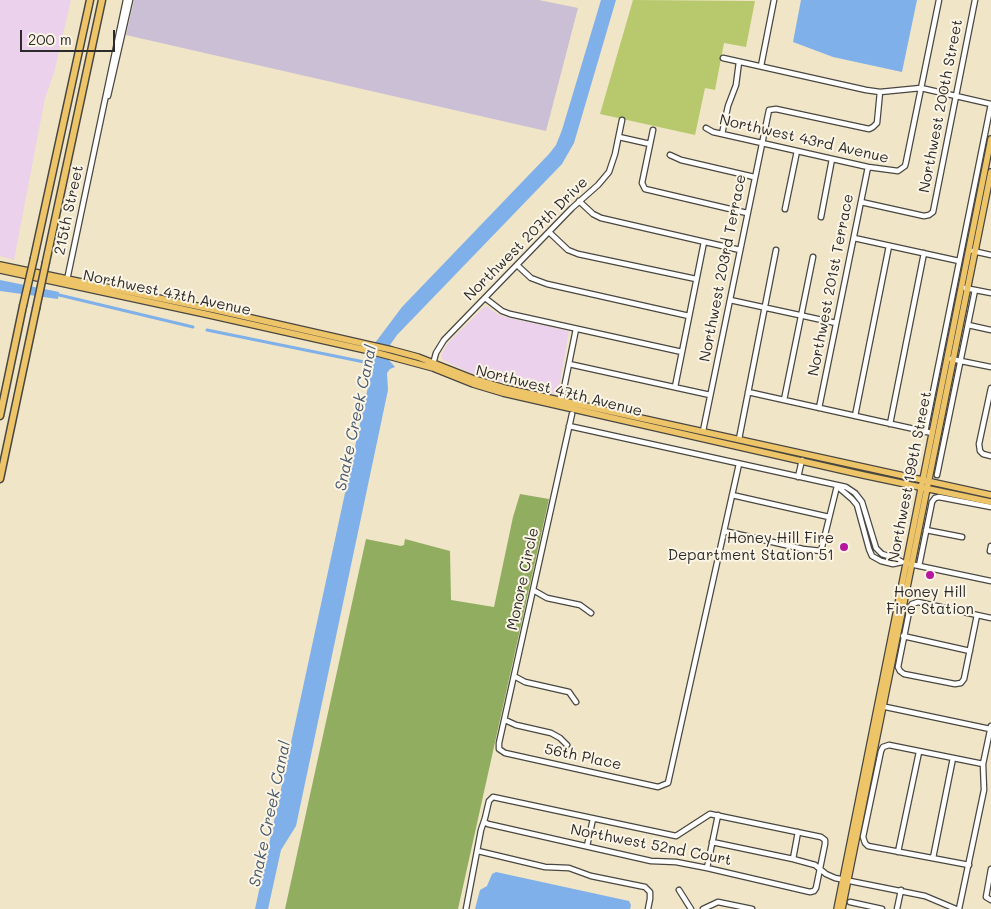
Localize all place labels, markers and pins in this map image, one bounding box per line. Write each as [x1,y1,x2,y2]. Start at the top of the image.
place label: Honey Hill Fire Department Station 51 [668,529,834,564]
marker: Honey Hill Fire Department Station 51 [838,541,850,553]
marker: Honey Hill Fire Station [924,569,936,581]
place label: Honey Hill Fire Station [886,583,974,618]

